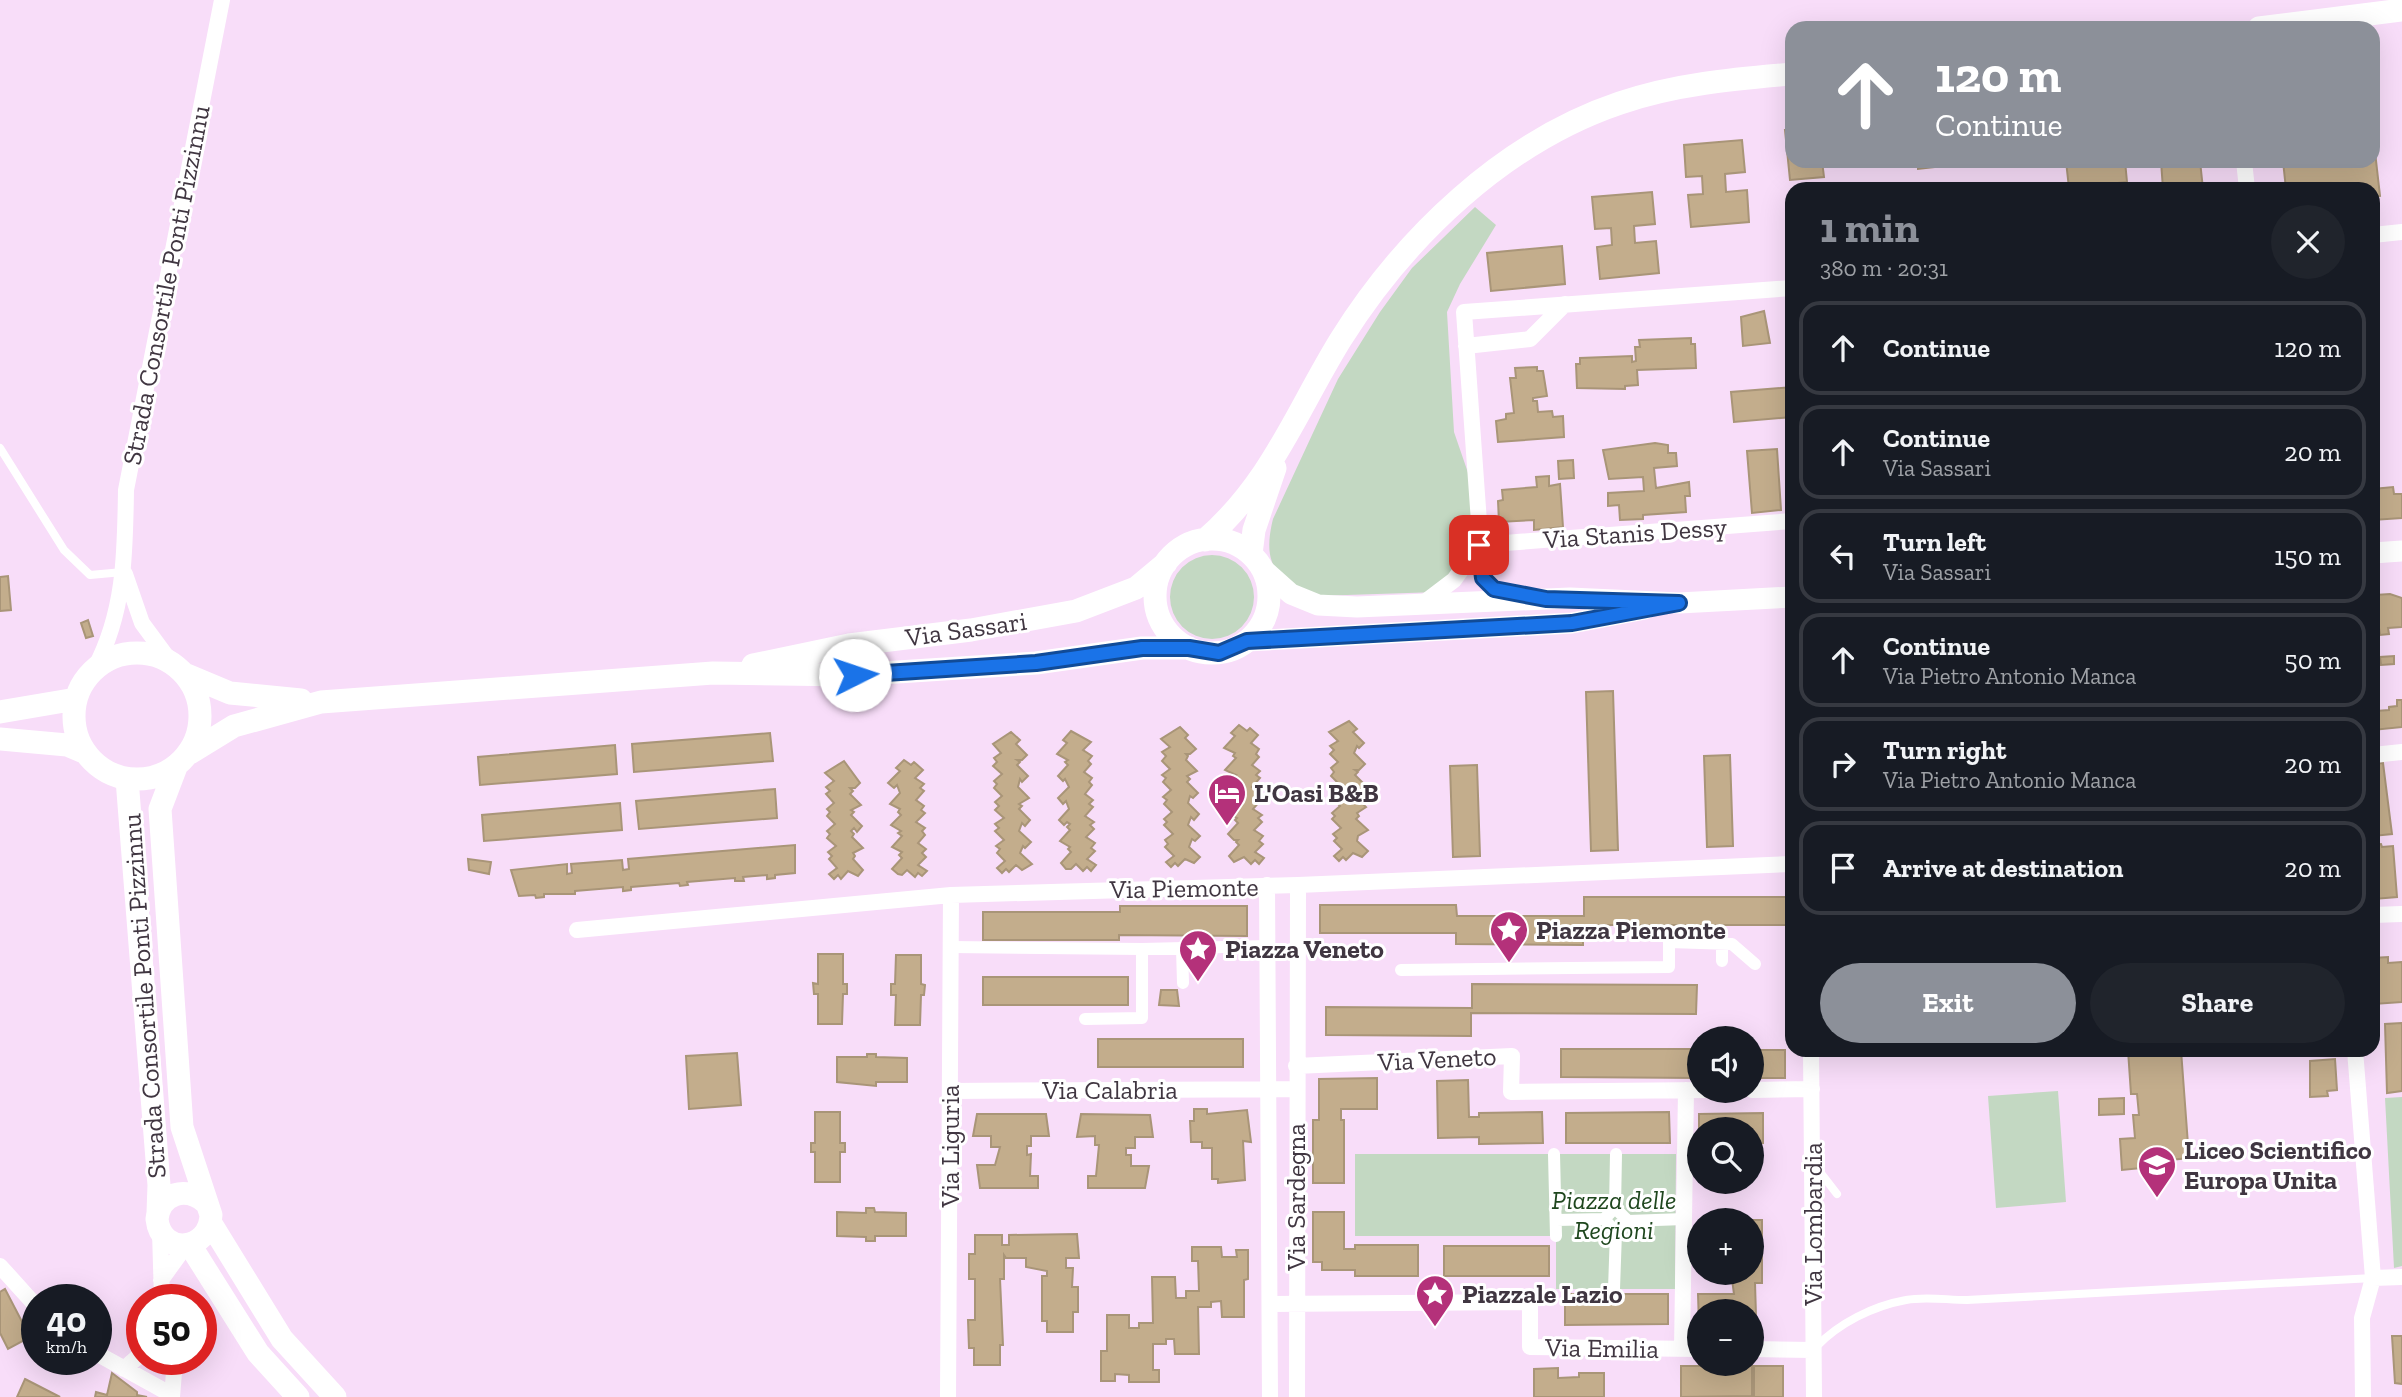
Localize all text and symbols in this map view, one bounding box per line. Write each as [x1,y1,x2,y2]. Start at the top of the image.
text: 120 m [1935,46,2061,105]
icon: ahead [1820,49,1911,140]
street label: Strada Consortile Ponti Pizzinnu [115,102,217,468]
text: Continue [1935,106,2063,144]
text: 1 min [1820,202,1919,253]
button: close [2271,205,2345,279]
text: 380 m · 20:31 [1820,254,1948,282]
icon: ahead [1824,329,1862,367]
text: Continue [1883,332,1990,364]
text: 120 m [2274,332,2341,364]
text: Continue [1883,422,1990,454]
icon: ahead [1824,433,1862,471]
text: 20 m [2284,436,2341,468]
text: Via Sassari [1883,454,1991,482]
street label: Via Stanis Dessy [1541,511,1729,555]
pin [1449,515,1509,575]
icon: arrive [1460,526,1498,564]
text: Turn left [1883,526,1986,558]
icon: left [1824,537,1862,575]
text: 150 m [2274,540,2341,572]
text: Via Sassari [1883,558,1991,586]
street label: Via Sassari [902,605,1029,653]
text: Continue [1883,630,1990,662]
position arrow [818,638,892,712]
icon: ahead [1824,641,1862,679]
text: 50 m [2284,644,2341,676]
text: Via Pietro Antonio Manca [1883,662,2136,690]
text: Turn right [1883,734,2006,766]
icon: right [1824,745,1862,783]
text: 20 m [2284,748,2341,780]
text: Via Pietro Antonio Manca [1883,766,2136,794]
hotel icon: L'Oasi B&B [1206,772,1248,827]
place label: L'Oasi B&B [1254,777,1379,809]
street label: Strada Consortile Ponti Pizzinnu [115,812,173,1180]
icon: arrive [1824,849,1862,887]
text: Arrive at destination [1883,852,2123,884]
text: 20 m [2284,852,2341,884]
street label: Via Piemonte [1108,871,1259,905]
place icon: Piazza Piemonte [1488,909,1530,964]
place label: Piazza Piemonte [1536,914,1726,946]
place icon: Piazza Veneto [1177,928,1219,983]
place label: Piazza Veneto [1225,933,1384,965]
button: Exit [1820,963,2076,1043]
button: Share [2090,963,2345,1043]
map controls [1687,1026,1764,1376]
button: sound [1687,1026,1764,1103]
street label: Via Veneto [1376,1040,1497,1078]
street label: Via Calabria [1041,1074,1178,1106]
street label: Via Liguria [934,1084,966,1209]
button: search [1687,1117,1764,1194]
street label: Via Sardegna [1280,1123,1312,1272]
place label: Liceo Scientifico Europa Unita [2184,1134,2372,1196]
street label: Via Lombardia [1797,1142,1829,1307]
school or university icon: Liceo Scientifico Europa Unita [2136,1144,2178,1199]
park label: Piazza delle Regioni [1552,1184,1676,1246]
button: + [1687,1208,1764,1285]
place icon: Piazzale Lazio [1414,1273,1456,1328]
place label: Piazzale Lazio [1462,1278,1623,1310]
speed limit sign: 50 [126,1284,217,1375]
text: 40 [46,1299,87,1341]
button: − [1687,1299,1764,1376]
street label: Via Emilia [1544,1331,1660,1365]
text: km/h [46,1336,87,1358]

